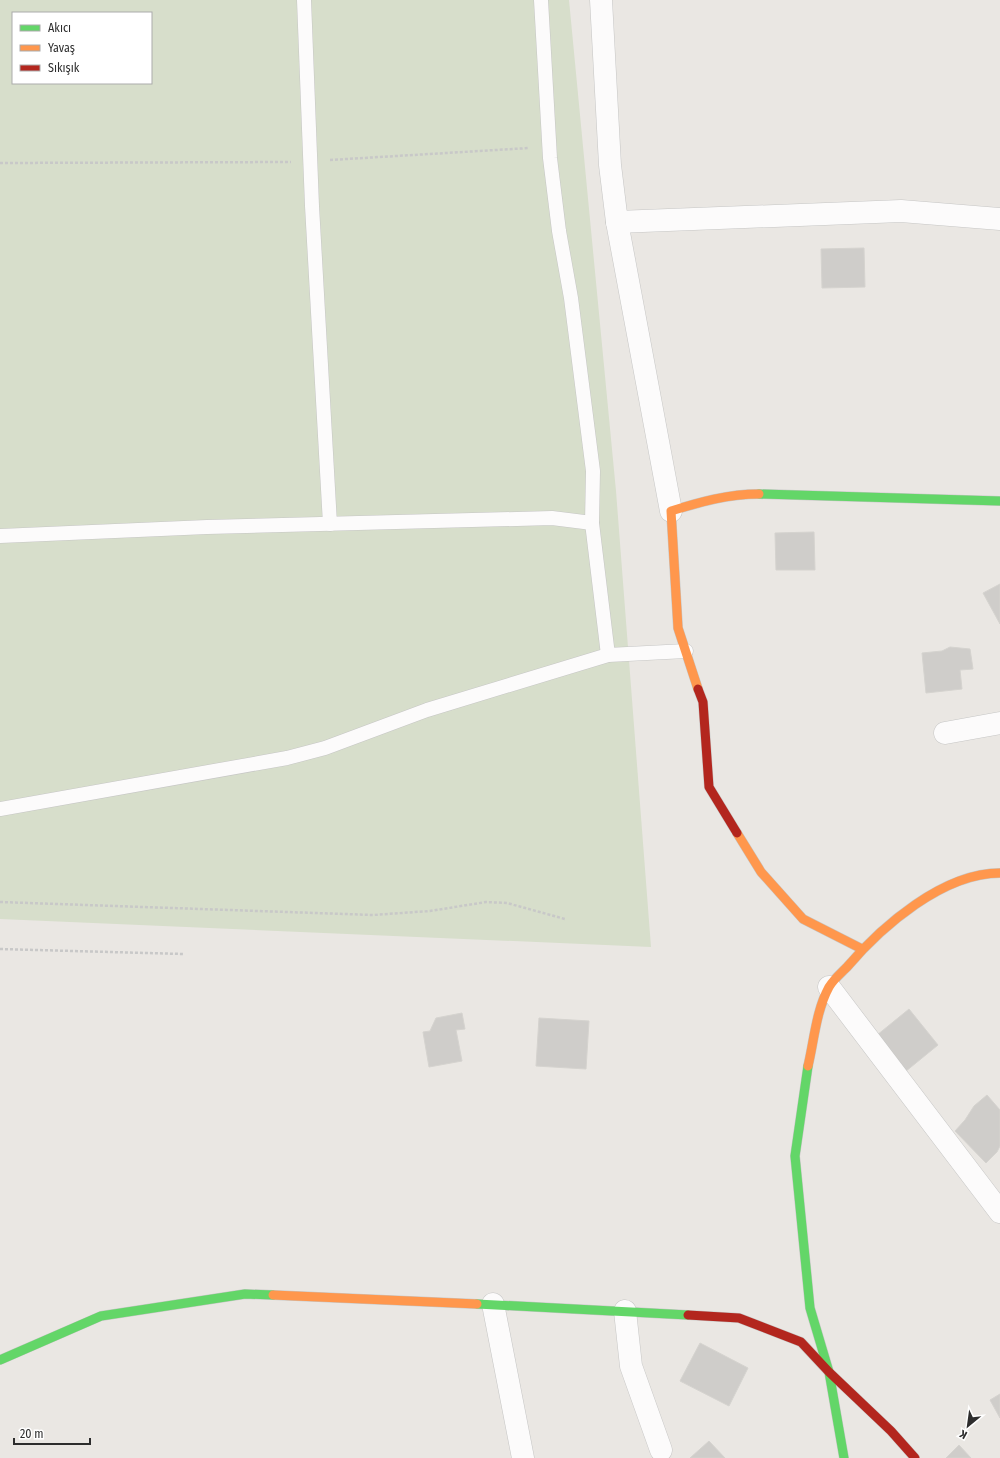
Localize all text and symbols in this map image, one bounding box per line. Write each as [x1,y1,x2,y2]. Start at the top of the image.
legend [12,12,152,84]
text: Akıcı [48,21,71,35]
text: Yavaş [48,41,75,55]
text: Sıkışık [48,61,80,75]
north arrow [948,1406,988,1446]
scale bar [14,1420,90,1446]
text: 20 m [20,1427,44,1441]
text: K [957,1427,969,1442]

